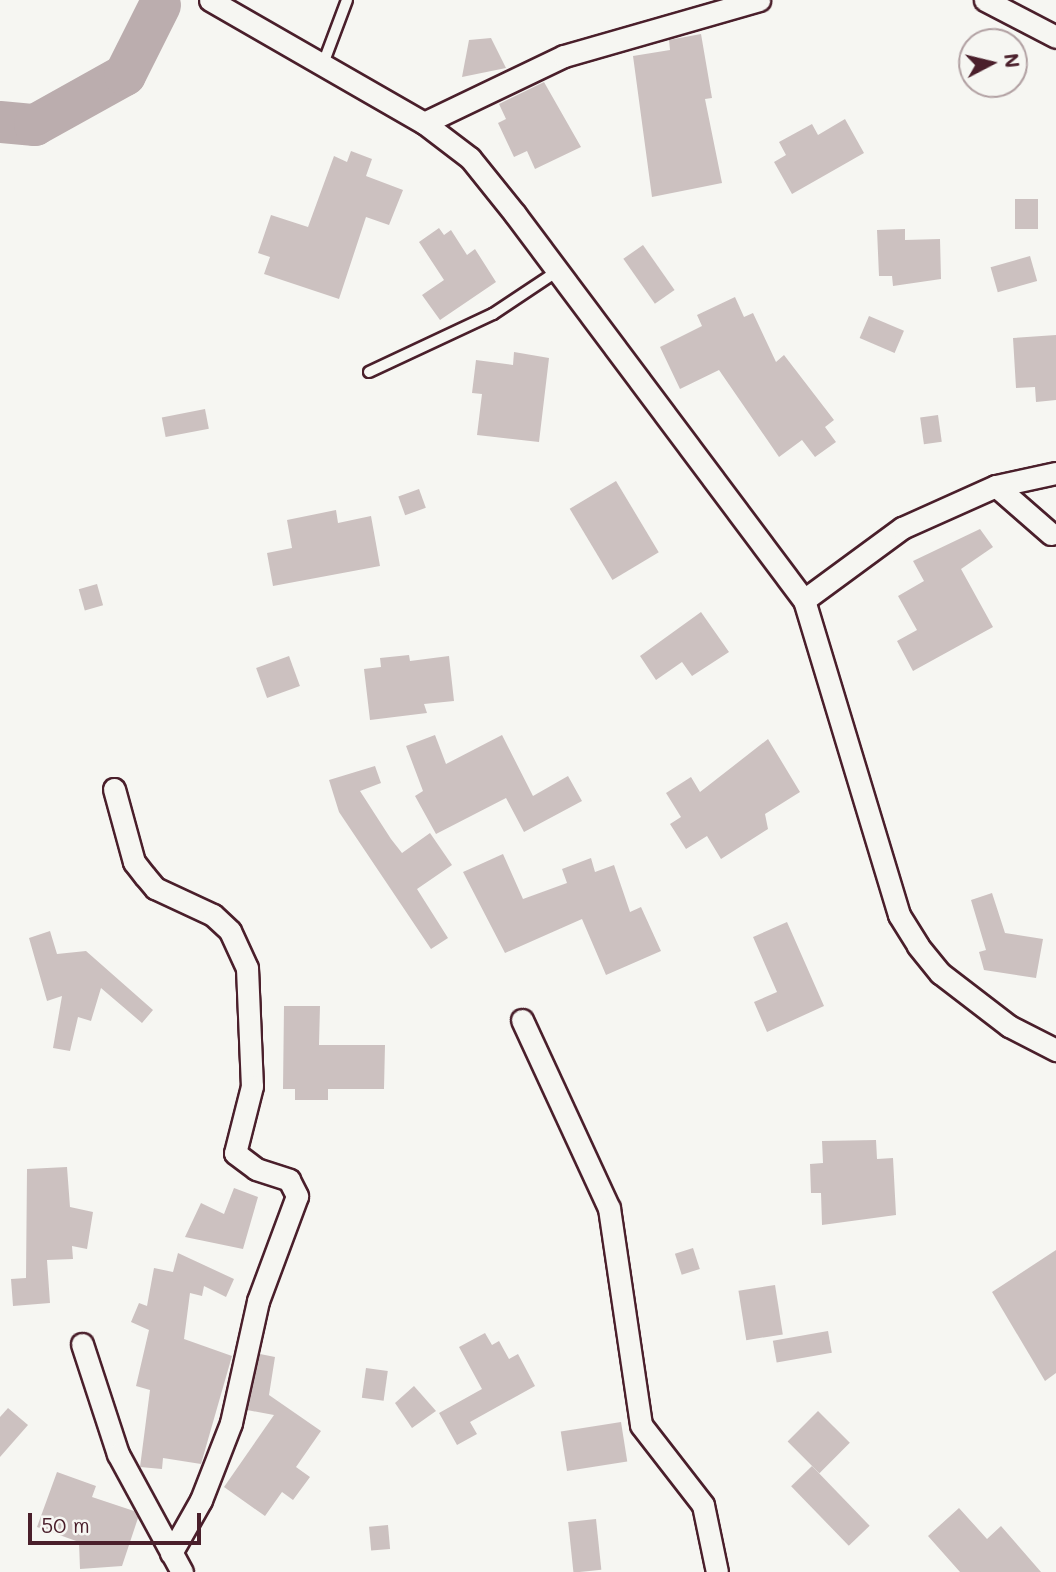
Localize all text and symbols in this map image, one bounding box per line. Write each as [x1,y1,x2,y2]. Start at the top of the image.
north arrow [958,28,1028,98]
text: N [999,52,1026,69]
scale bar [32,1498,205,1542]
text: 50 m [41,1511,90,1538]

